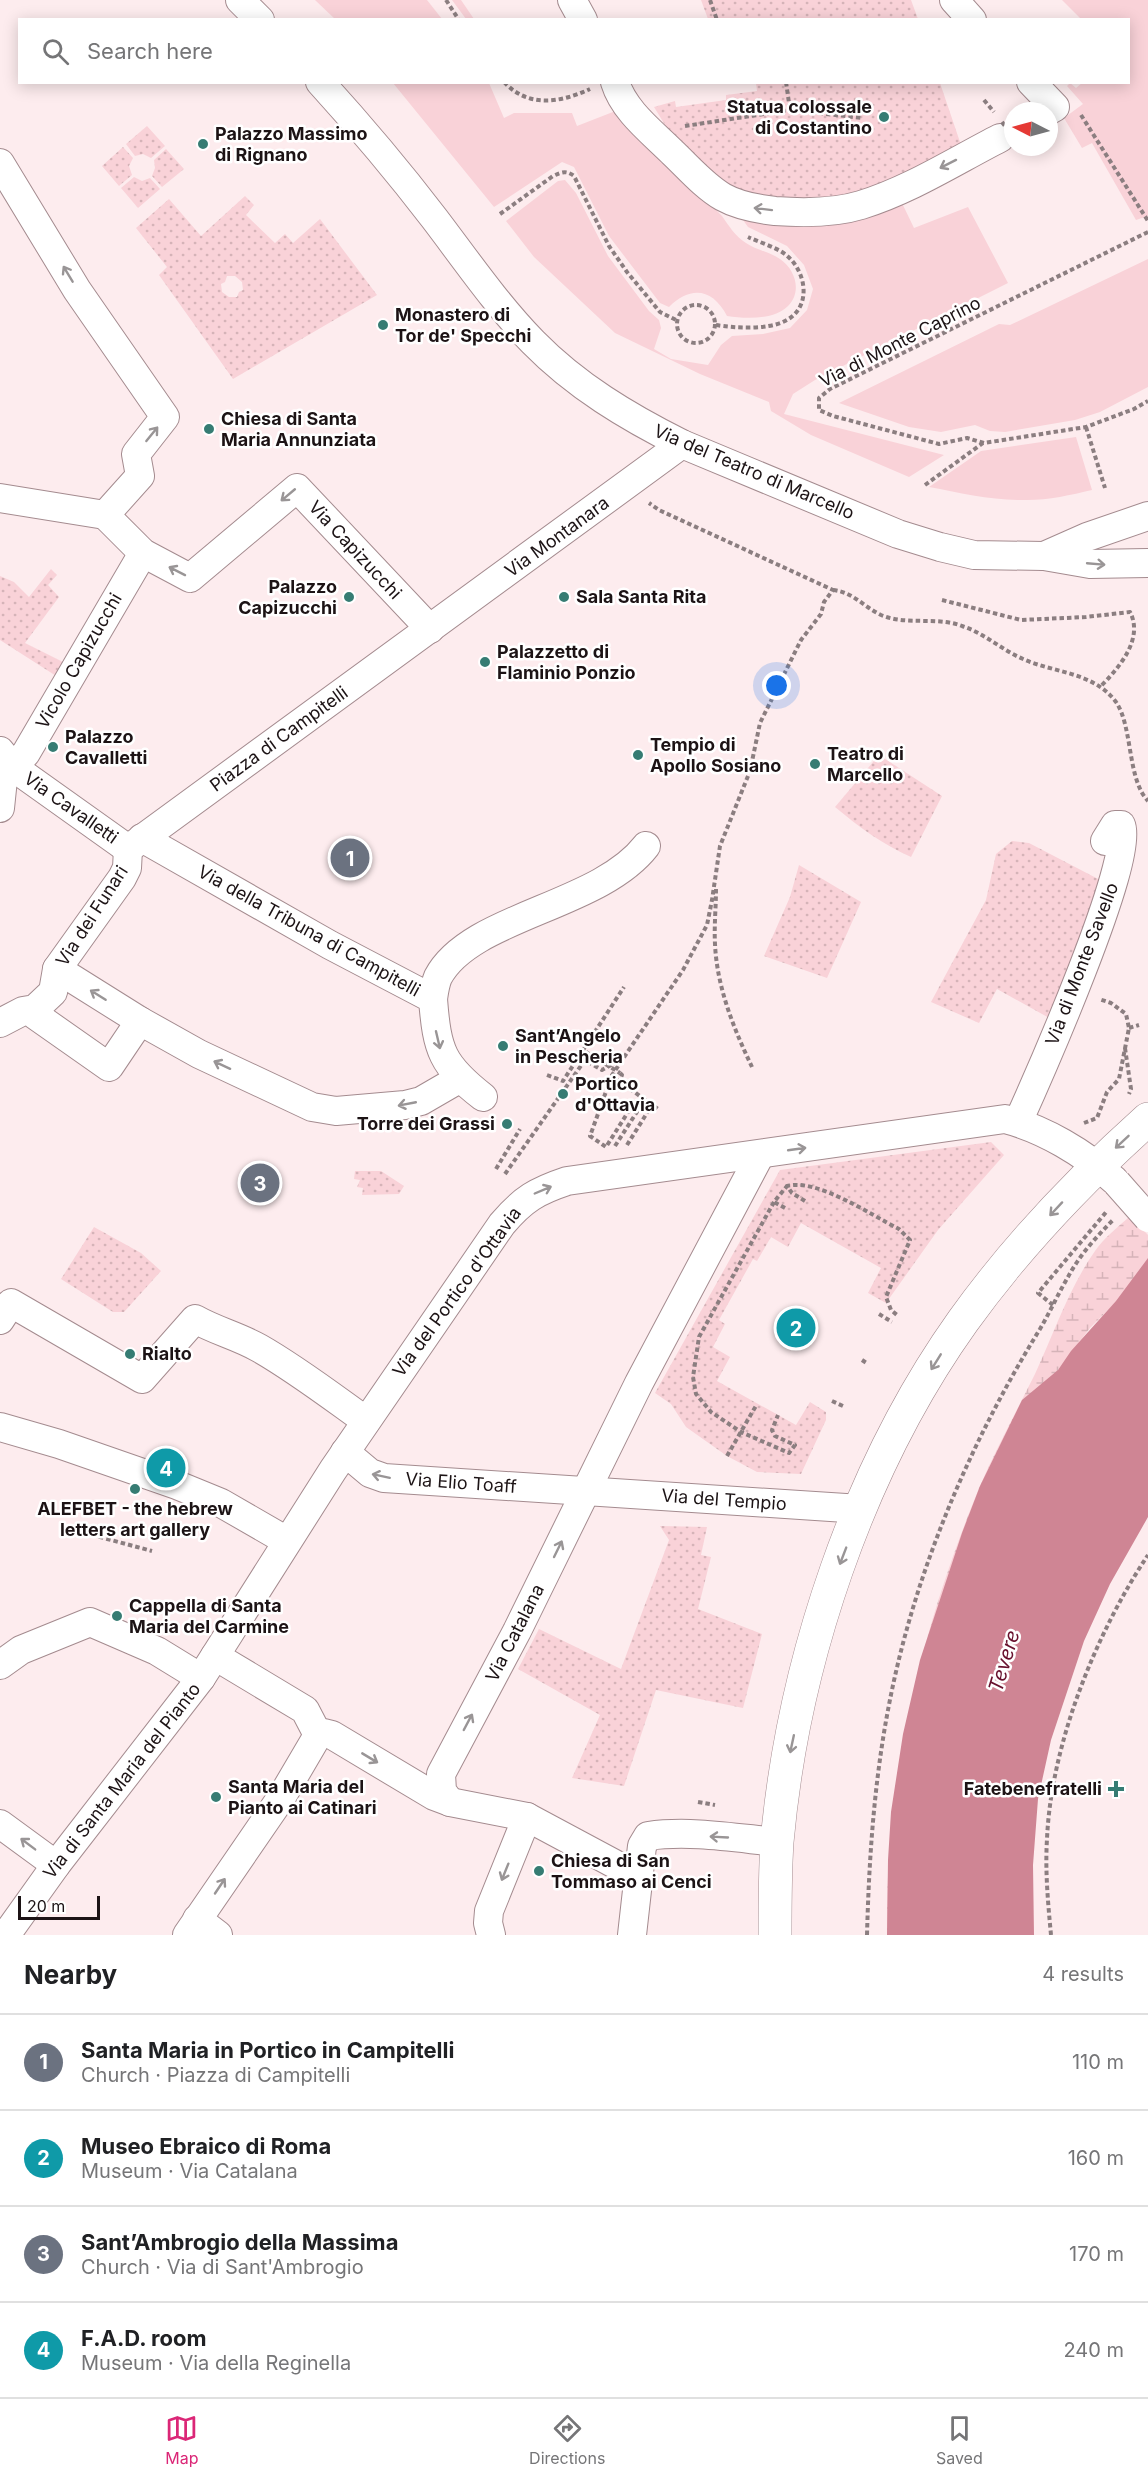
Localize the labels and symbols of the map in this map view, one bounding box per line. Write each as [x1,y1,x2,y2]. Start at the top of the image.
place label: Statua colossale di Costantino [727,96,872,138]
north arrow [1004,102,1058,156]
marker: Statua colossale di Costantino [877,110,891,124]
place label: Palazzo Massimo di Rignano [215,123,368,165]
marker: Palazzo Massimo di Rignano [196,137,210,151]
one-way arrow [940,159,958,171]
one-way arrow [753,203,773,214]
one-way arrow [61,266,73,283]
street label: Via di Monte Caprino [815,292,984,391]
place label: Monastero di Tor de' Specchi [395,304,531,346]
marker: Monastero di Tor de' Specchi [376,318,390,332]
place label: Chiesa di Santa Maria Annunziata [221,408,376,450]
street label: Via del Teatro di Marcello [651,420,858,523]
marker: Chiesa di Santa Maria Annunziata [202,422,216,436]
one-way arrow [146,426,159,442]
one-way arrow [281,488,296,502]
street label: Via Montanara [501,492,613,581]
street label: Via Capizucchi [304,496,406,603]
one-way arrow [1085,559,1105,570]
one-way arrow [168,564,186,576]
place label: Palazzo Capizucchi [238,576,337,618]
place label: Sala Santa Rita [576,586,707,607]
street label: Vicolo Capizucchi [31,589,126,732]
marker: Palazzo Capizucchi [342,590,356,604]
marker: Sala Santa Rita [557,590,571,604]
place label: Palazzetto di Flaminio Ponzio [497,641,636,683]
marker: Palazzetto di Flaminio Ponzio [478,655,492,669]
your location [762,671,791,700]
street label: Piazza di Campitelli [206,682,352,796]
place label: Palazzo Cavalletti [65,726,147,768]
place label: Tempio di Apollo Sosiano [650,734,781,776]
marker: Palazzo Cavalletti [46,740,60,754]
place label: Teatro di Marcello [827,743,904,785]
marker: Tempio di Apollo Sosiano [631,748,645,762]
marker: Teatro di Marcello [808,757,822,771]
street label: Via Cavalletti [20,767,122,848]
pin: 1 [330,836,370,880]
street label: Via dei Funari [51,861,132,970]
street label: Via della Tribuna di Campitelli [194,861,424,1001]
street label: Via di Monte Savello [1041,880,1122,1048]
one-way arrow [90,989,107,1001]
place label: Sant’Angelo in Pescheria [515,1025,623,1067]
one-way arrow [433,1030,445,1049]
marker: Sant’Angelo in Pescheria [496,1039,510,1053]
one-way arrow [214,1059,232,1071]
place label: Portico d'Ottavia [575,1073,655,1115]
marker: Portico d'Ottavia [556,1087,570,1101]
one-way arrow [398,1099,417,1110]
place label: Torre dei Grassi [357,1113,495,1134]
marker: Torre dei Grassi [500,1117,514,1131]
one-way arrow [1115,1135,1130,1149]
one-way arrow [787,1143,807,1154]
pin: 3 [240,1160,280,1206]
one-way arrow [534,1184,552,1195]
one-way arrow [1049,1201,1063,1216]
street label: Via del Portico d'Ottavia [388,1203,525,1381]
pin: 2 [776,1306,816,1350]
place label: Rialto [142,1343,192,1364]
marker: Rialto [123,1347,137,1361]
one-way arrow [930,1353,943,1370]
pin: 4 [146,1446,186,1490]
street label: Via Elio Toaff [405,1468,518,1497]
one-way arrow [372,1470,391,1481]
marker: ALEFBET - the hebrew letters art gallery [128,1482,142,1496]
street label: Via del Tempio [661,1485,787,1514]
place label: ALEFBET - the hebrew letters art gallery [37,1498,234,1540]
one-way arrow [552,1540,564,1558]
one-way arrow [836,1546,847,1565]
street label: Via Catalana [481,1581,548,1685]
place label: Cappella di Santa Maria del Carmine [129,1595,289,1637]
marker: Cappella di Santa Maria del Carmine [110,1609,124,1623]
water label: Tevere [983,1627,1025,1695]
street label: Via di Santa Maria del Pianto [39,1679,205,1883]
one-way arrow [463,1714,474,1732]
one-way arrow [786,1734,797,1753]
one-way arrow [361,1753,378,1765]
place label: Santa Maria del Pianto ai Catinari [228,1776,377,1818]
place label: Fatebenefratelli [964,1778,1102,1799]
marker: Fatebenefratelli [1107,1780,1125,1798]
marker: Santa Maria del Pianto ai Catinari [209,1790,223,1804]
one-way arrow [710,1831,730,1842]
one-way arrow [20,1838,36,1851]
place label: Chiesa di San Tommaso ai Cenci [551,1850,712,1892]
one-way arrow [499,1862,510,1880]
marker: Chiesa di San Tommaso ai Cenci [532,1864,546,1878]
one-way arrow [214,1879,226,1895]
scale bar [18,1893,100,1920]

